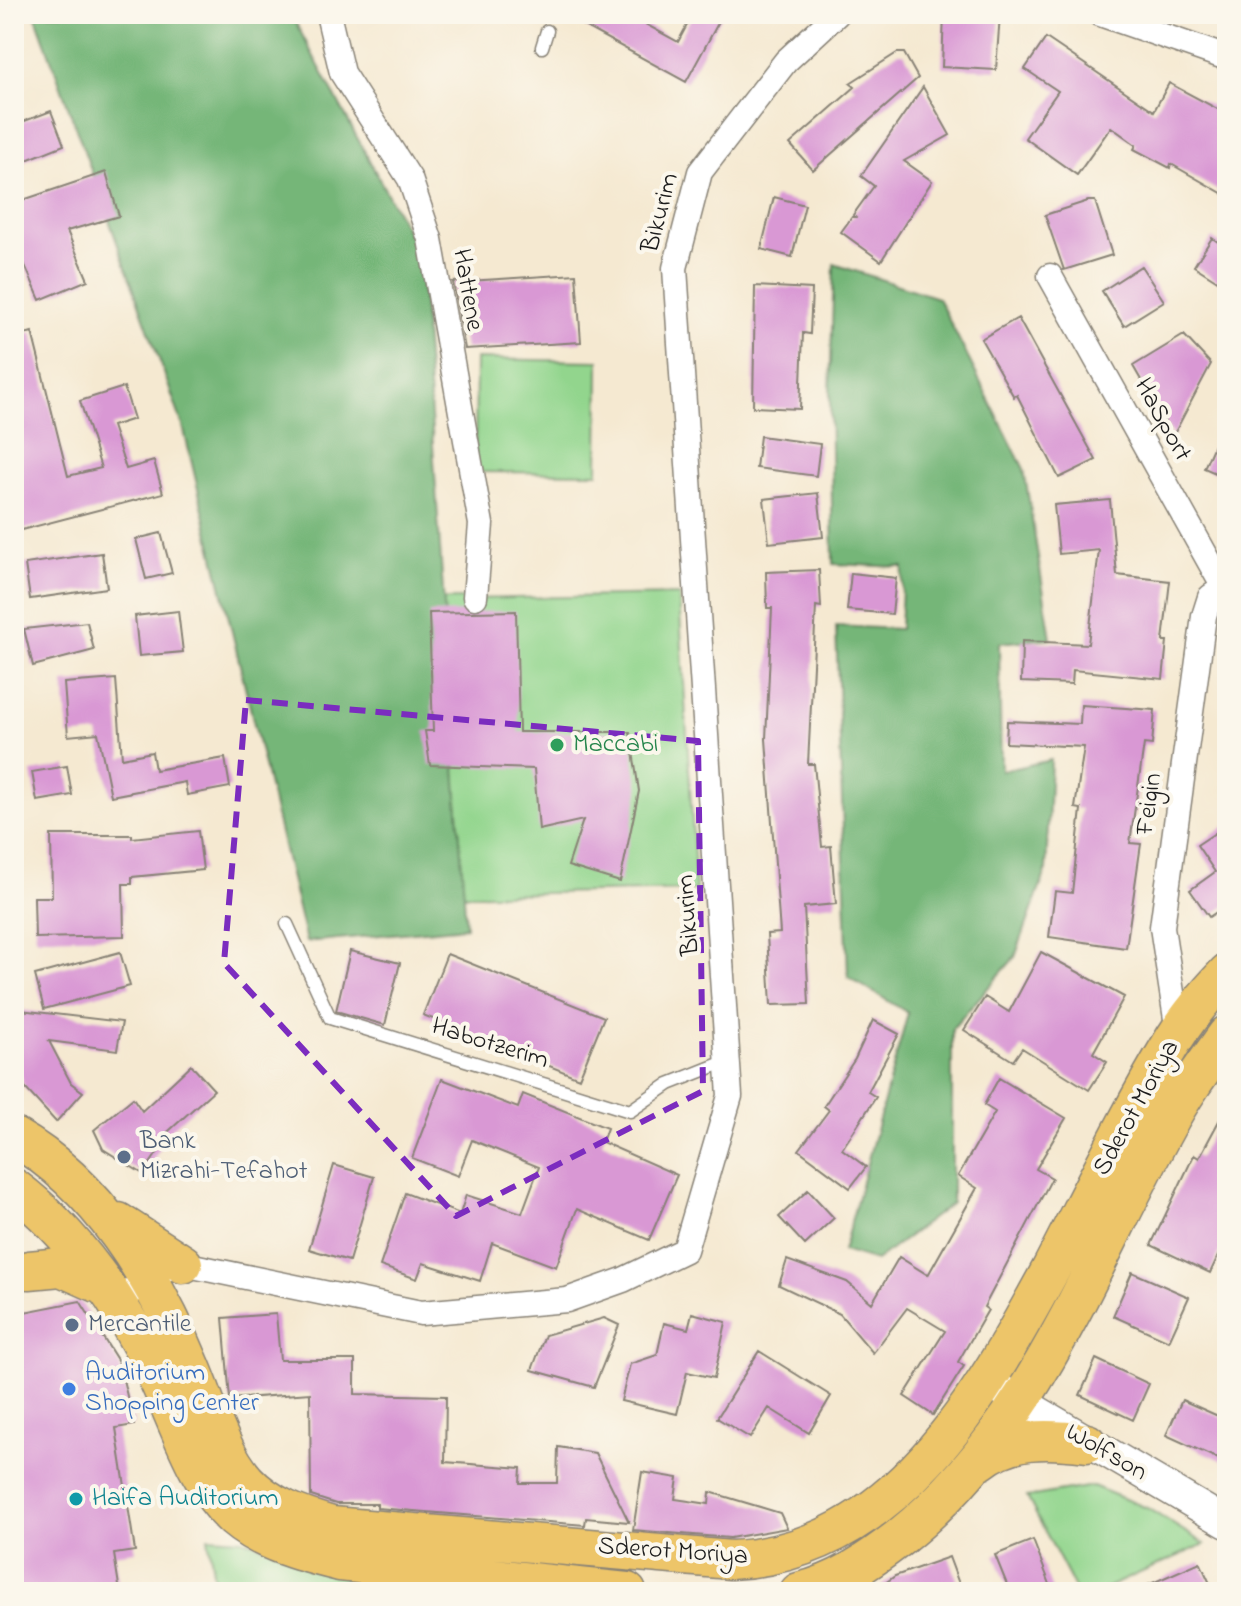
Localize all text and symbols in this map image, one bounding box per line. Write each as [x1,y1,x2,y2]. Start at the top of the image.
street label: Bikurim [632,169,690,258]
street label: Hattene [441,246,493,334]
street label: HaSport [1123,371,1201,469]
place label: Maccabi [573,726,658,764]
marker: Maccabi [548,736,566,754]
street label: Feigin [1127,770,1173,839]
street label: Bikurim [667,873,711,958]
street label: Habotzerim [427,1008,553,1080]
street label: Sderot Moriya [1084,1033,1190,1183]
place label: Bank Mizrahi-Tefahot [139,1123,308,1191]
marker: Bank Mizrahi-Tefahot [115,1148,133,1166]
place label: Mercantile [88,1306,192,1344]
marker: Mercantile [63,1316,81,1334]
place label: Auditorium Shopping Center [85,1355,260,1423]
marker: Auditorium Shopping Center [60,1380,78,1398]
street label: Wolfson [1058,1414,1154,1492]
place label: Haifa Auditorium [92,1480,279,1518]
marker: Haifa Auditorium [67,1490,85,1508]
street label: Sderot Moriya [597,1528,749,1576]

